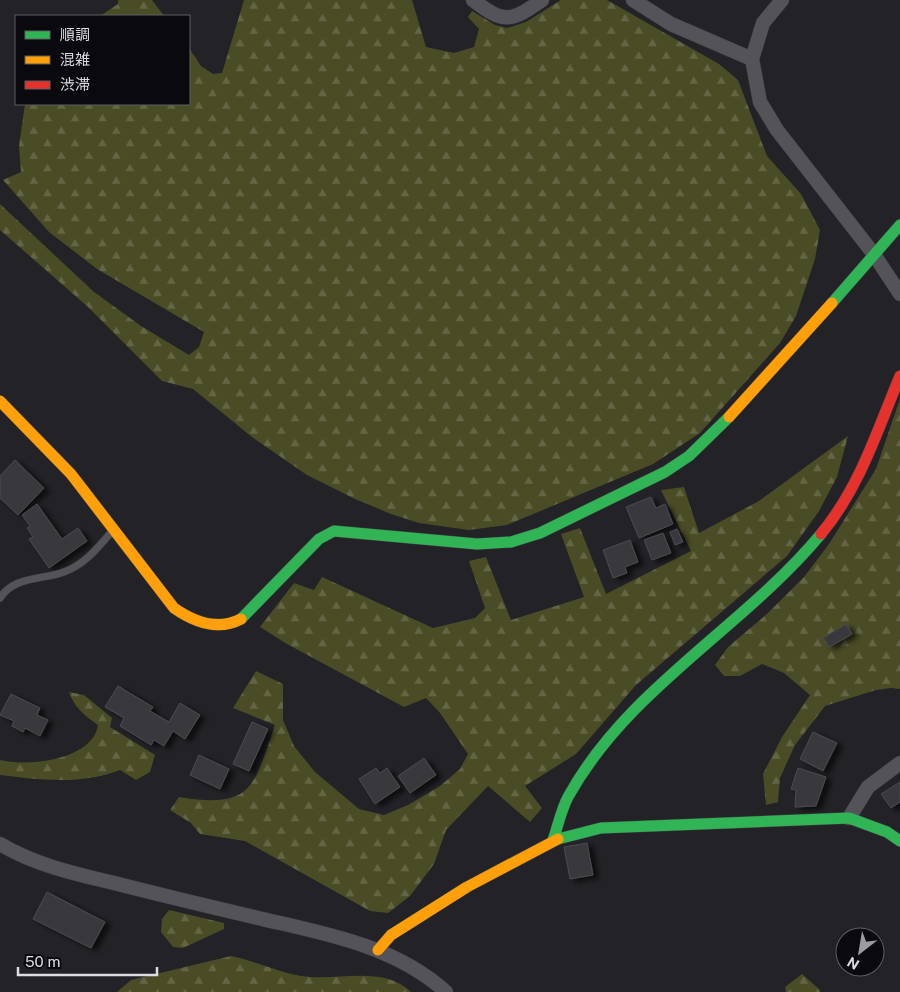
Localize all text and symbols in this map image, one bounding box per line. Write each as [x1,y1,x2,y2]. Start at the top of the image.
legend [15,15,190,105]
text: 順調 [60,26,90,43]
text: 混雑 [60,51,90,68]
text: 渋滞 [60,76,90,93]
north arrow [835,927,885,977]
scale bar [18,944,156,976]
text: 50 m [25,953,60,970]
text: N [844,953,862,973]

